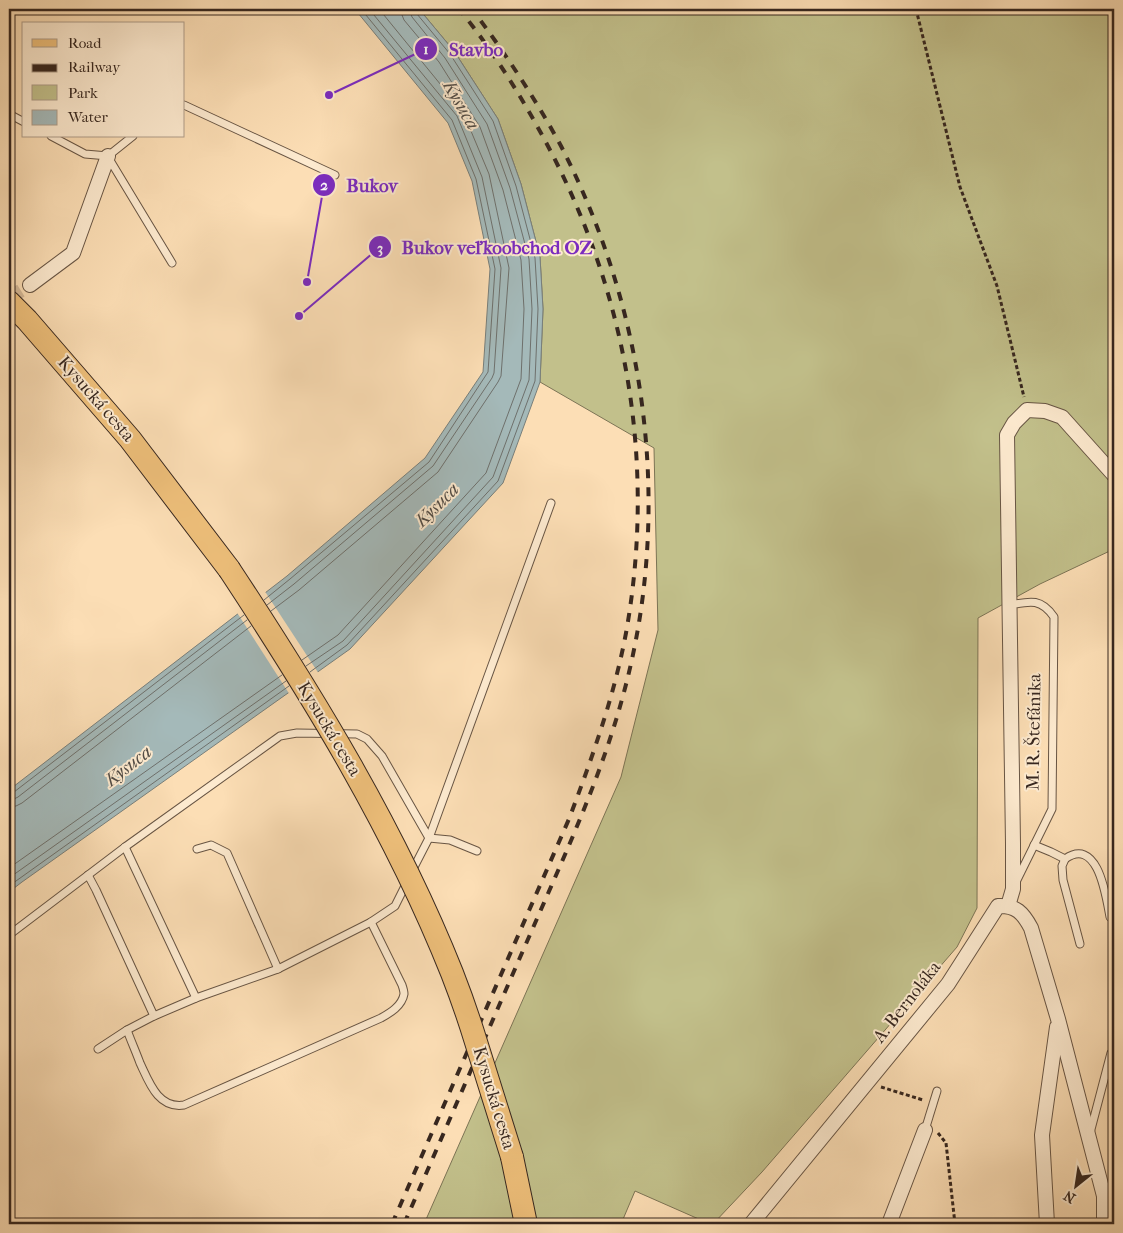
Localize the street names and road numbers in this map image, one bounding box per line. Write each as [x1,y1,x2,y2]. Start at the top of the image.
street label: Kysucká cesta [53,352,139,447]
street label: M. R. Štefánika [1020,673,1046,791]
street label: Kysucká cesta [293,678,366,781]
street label: A. Bernoláka [868,957,946,1048]
street label: Kysucká cesta [468,1044,520,1153]

